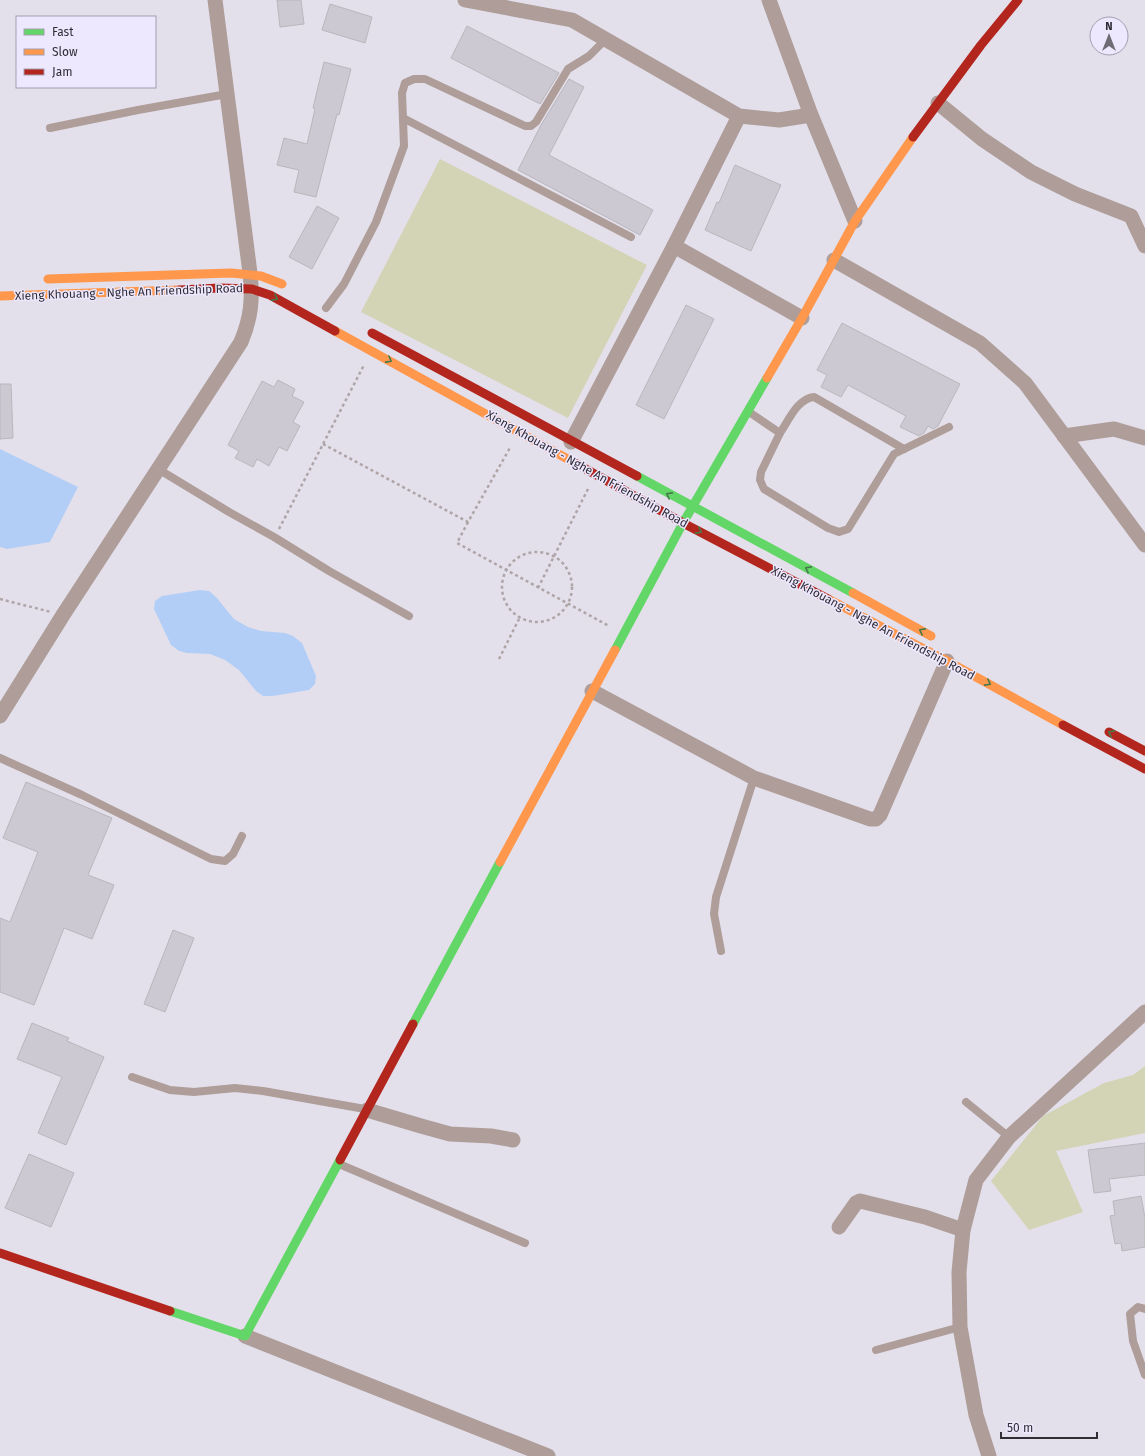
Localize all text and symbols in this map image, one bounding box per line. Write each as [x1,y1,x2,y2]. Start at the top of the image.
legend [16,16,156,88]
north arrow [1089,16,1129,56]
text: N [1105,20,1113,33]
text: Fast [52,25,74,39]
text: Slow [52,45,78,59]
text: Jam [52,65,72,79]
street label: Xieng Khouang - Nghe An Friendship Road [15,281,243,303]
one-way arrow [271,293,279,300]
one-way arrow [385,356,392,363]
street label: Xieng Khouang - Nghe An Friendship Road [484,407,690,531]
one-way arrow [666,492,673,499]
one-way arrow [695,526,703,534]
street label: Xieng Khouang - Nghe An Friendship Road [769,563,977,683]
one-way arrow [805,567,812,574]
one-way arrow [919,628,926,636]
one-way arrow [983,679,991,686]
one-way arrow [1108,730,1115,737]
scale bar [1001,1414,1097,1440]
text: 50 m [1007,1421,1033,1435]

